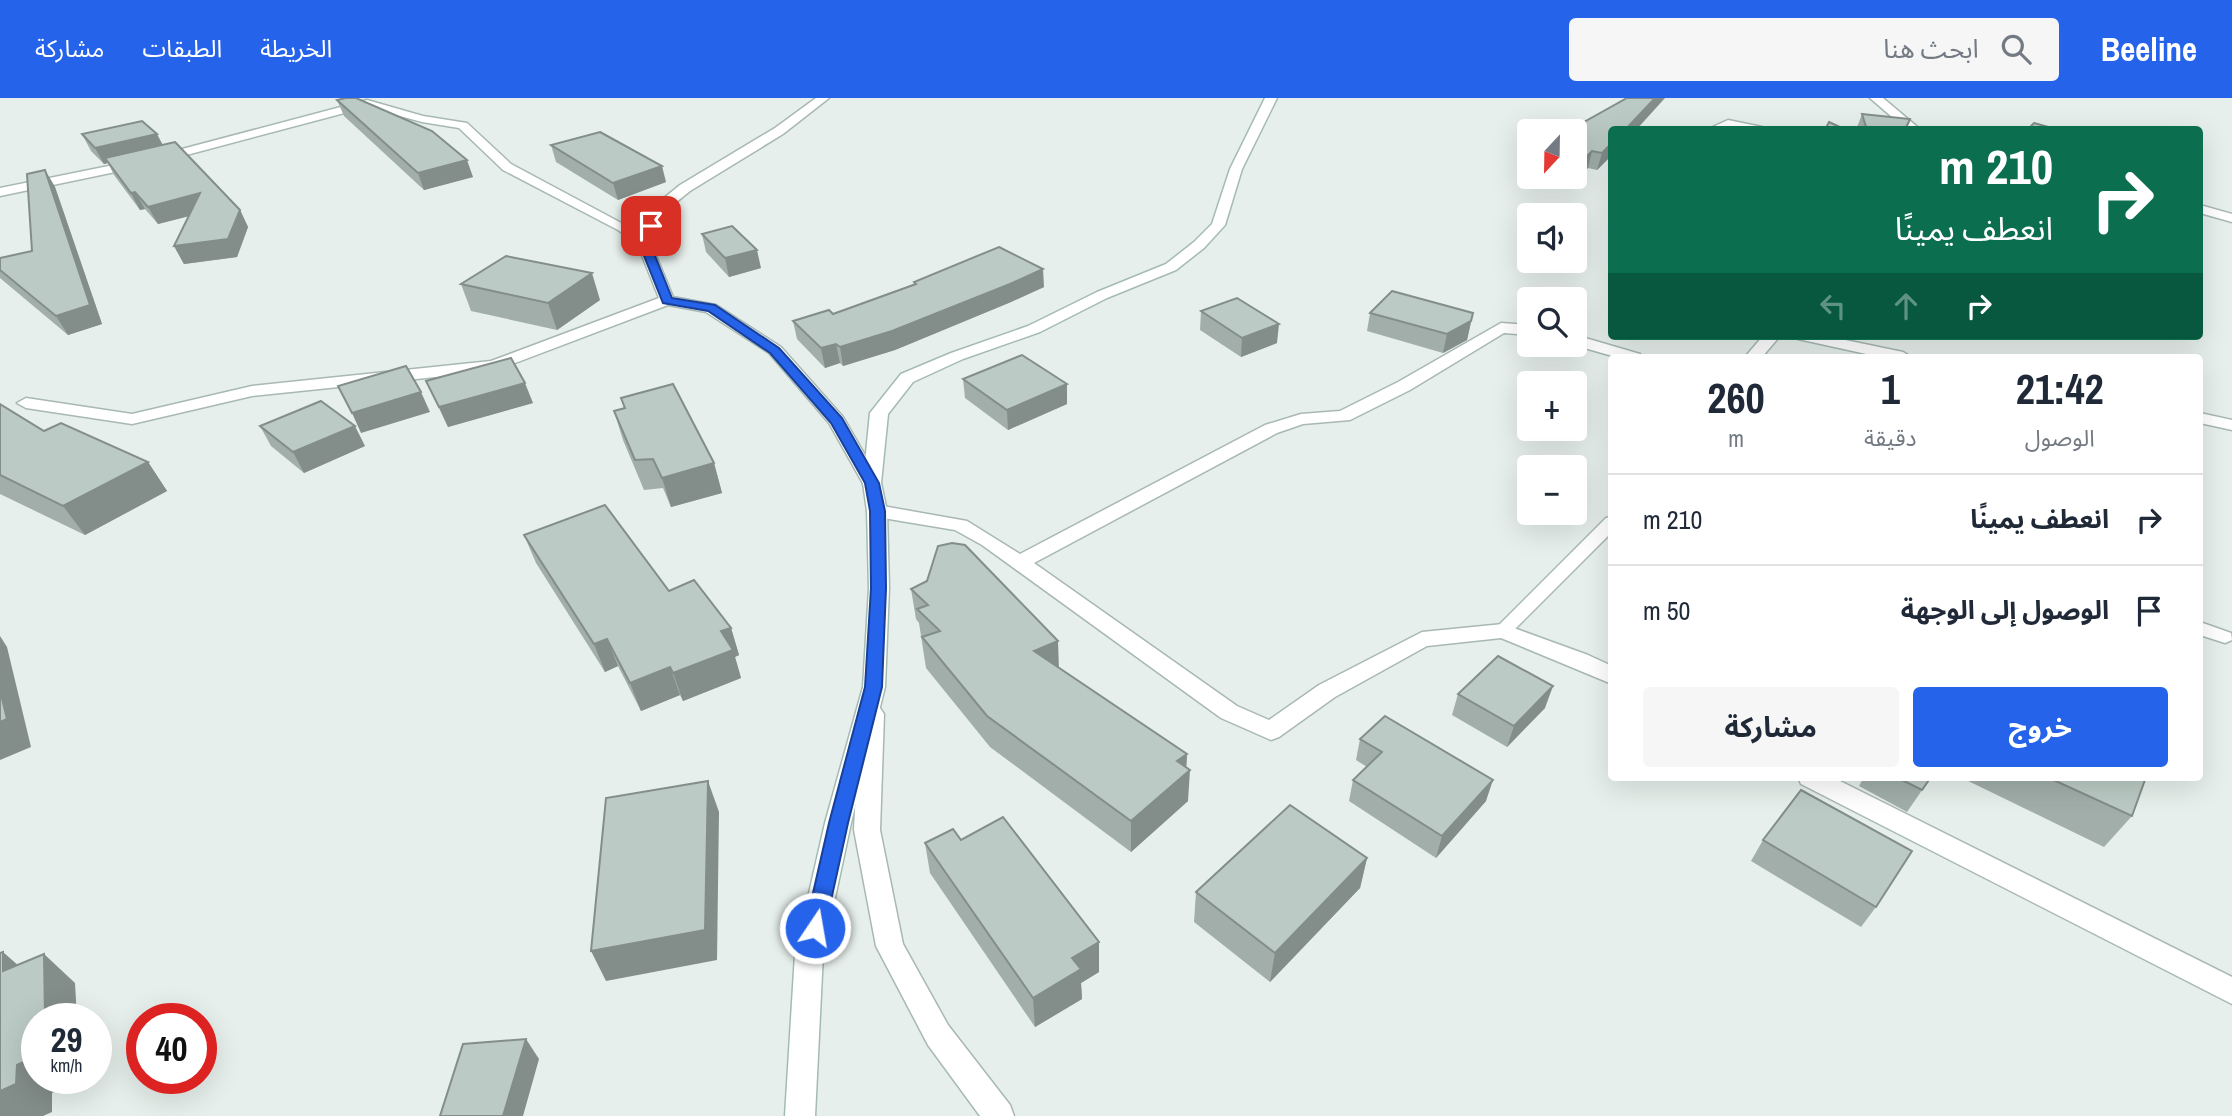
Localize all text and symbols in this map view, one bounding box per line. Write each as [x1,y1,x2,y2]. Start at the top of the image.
search box [1569,18,2059,81]
text: Beeline [2101,27,2197,71]
icon: search [1997,30,2035,68]
text: ابحث هنا [1883,31,1979,66]
text: مشاركة [35,32,104,64]
text: الطبقات [142,32,222,64]
text: الخريطة [260,32,332,64]
north arrow [1517,119,1587,189]
map controls [1517,119,1587,525]
text: 210 m [1939,133,2053,199]
icon: right [2077,154,2168,245]
pin [621,196,681,256]
button: sound [1517,203,1587,273]
icon: arrive [632,207,670,245]
text: انعطف يمينًا [1895,207,2053,250]
button: search [1517,287,1587,357]
icon: left [1814,287,1852,325]
icon: ahead [1887,287,1925,325]
icon: right [1960,287,1998,325]
text: 1 [1881,361,1900,417]
text: 21:42 [2016,361,2104,417]
text: 260 [1707,370,1765,426]
button: + [1517,371,1587,441]
text: دقيقة [1864,422,1916,453]
text: الوصول [2025,422,2095,453]
text: m [1728,423,1744,454]
button: − [1517,455,1587,525]
text: انعطف يمينًا [1970,501,2109,536]
icon: right [2130,501,2168,539]
text: 210 m [1643,502,1702,537]
text: الوصول إلى الوجهة [1901,592,2109,627]
icon: arrive [2130,592,2168,630]
text: 50 m [1643,593,1690,628]
button: مشاركة [1643,687,1899,767]
button: خروج [1913,687,2168,767]
position arrow [778,891,852,965]
speed limit sign: 40 [126,1003,217,1094]
text: 29 [51,1016,82,1063]
text: km/h [51,1053,83,1078]

